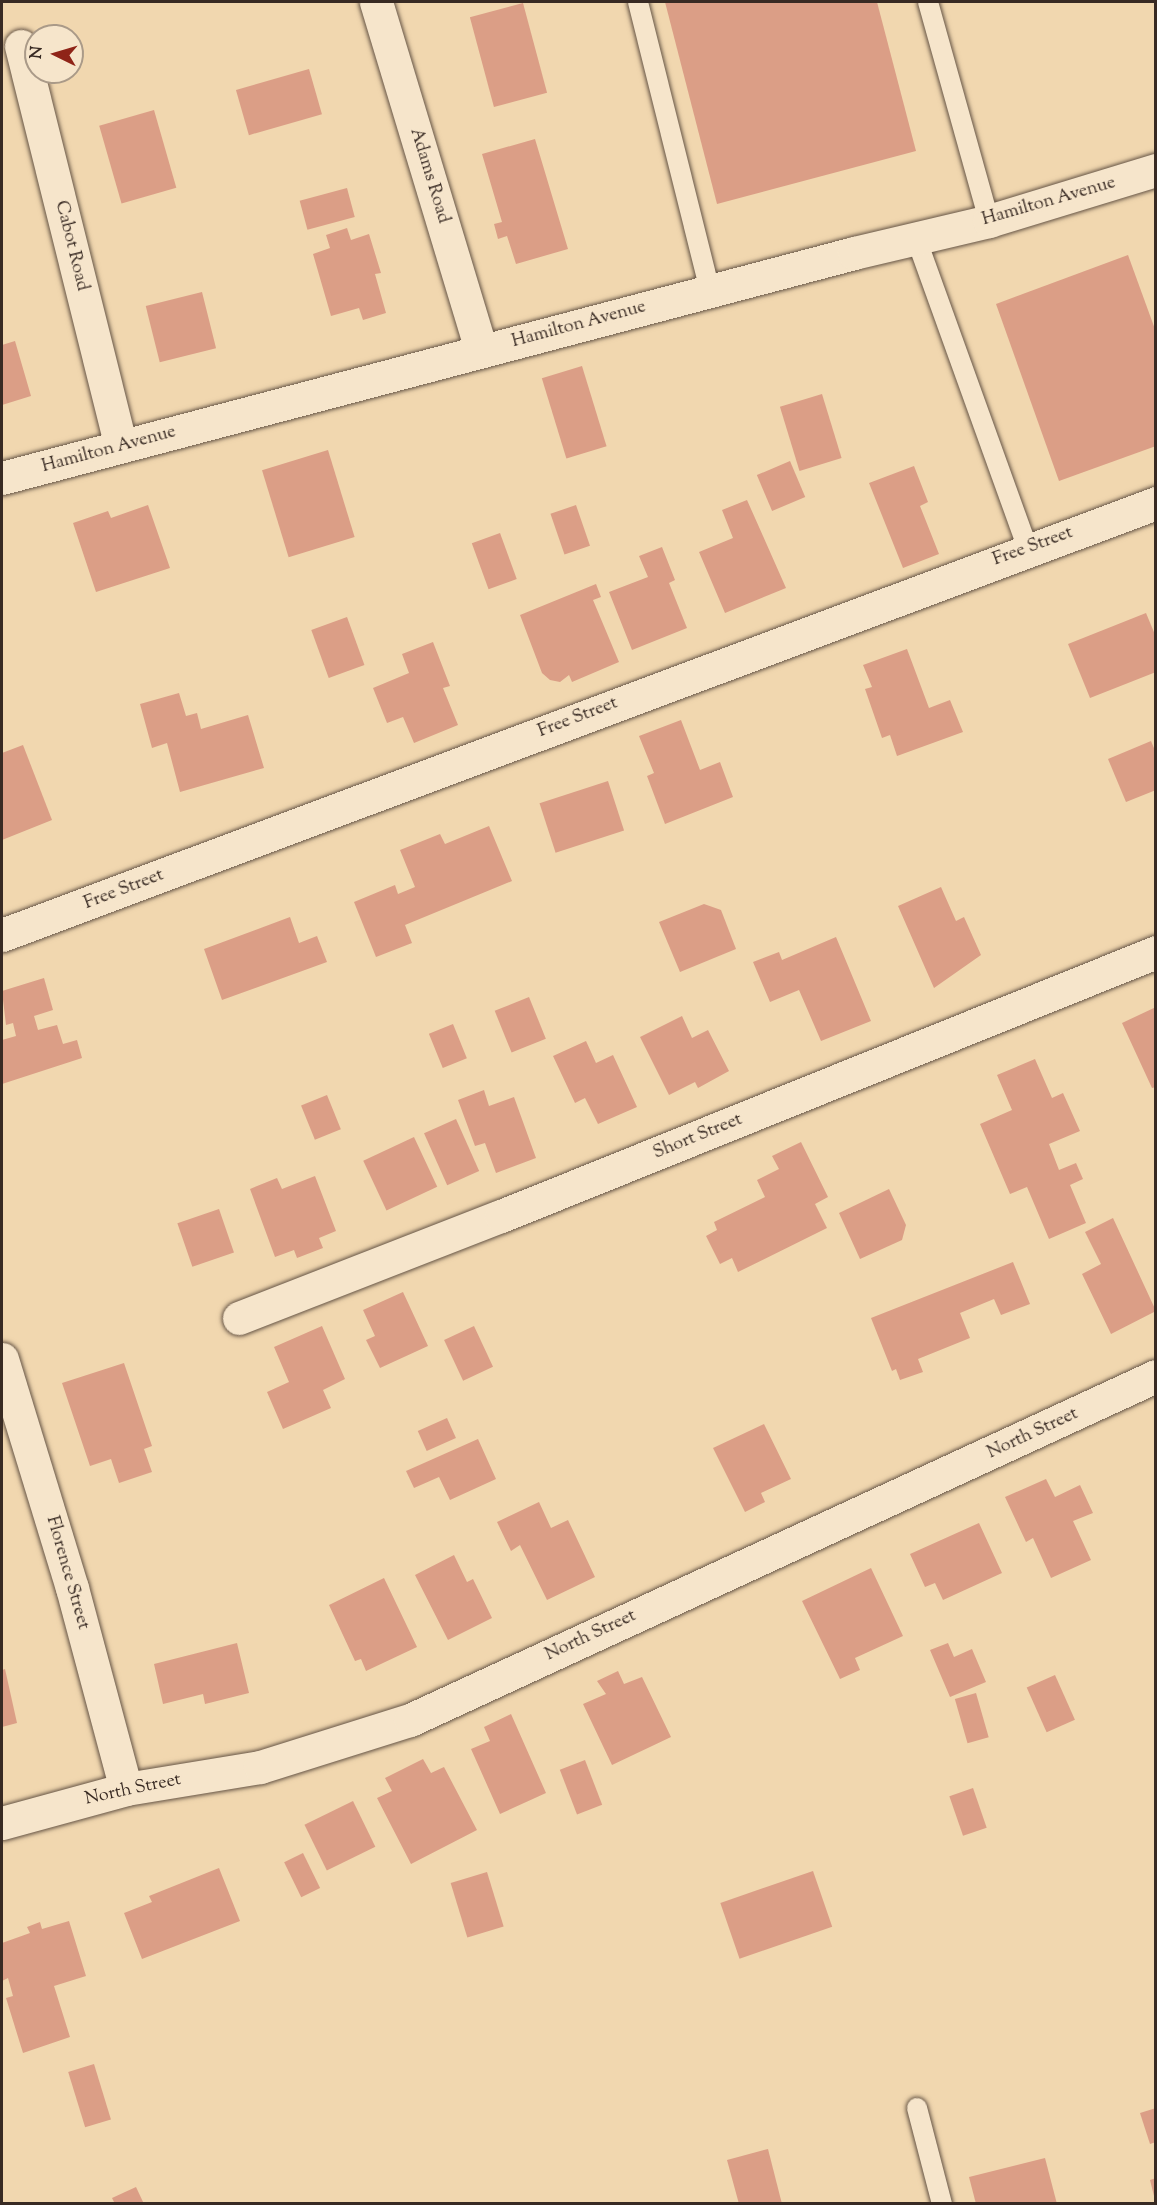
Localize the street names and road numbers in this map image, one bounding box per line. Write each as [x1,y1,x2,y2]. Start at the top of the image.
street label: Adams Road [404,126,454,226]
street label: Hamilton Avenue [980,173,1118,231]
street label: Cabot Road [49,199,93,293]
street label: Hamilton Avenue [510,297,648,353]
street label: Hamilton Avenue [40,422,178,478]
street label: Free Street [990,523,1076,571]
street label: Free Street [535,693,621,743]
street label: Free Street [81,865,167,915]
street label: Short Street [650,1109,746,1165]
street label: North Street [984,1404,1082,1464]
street label: Florence Street [40,1514,94,1632]
street label: North Street [542,1606,640,1666]
street label: North Street [83,1769,183,1811]

